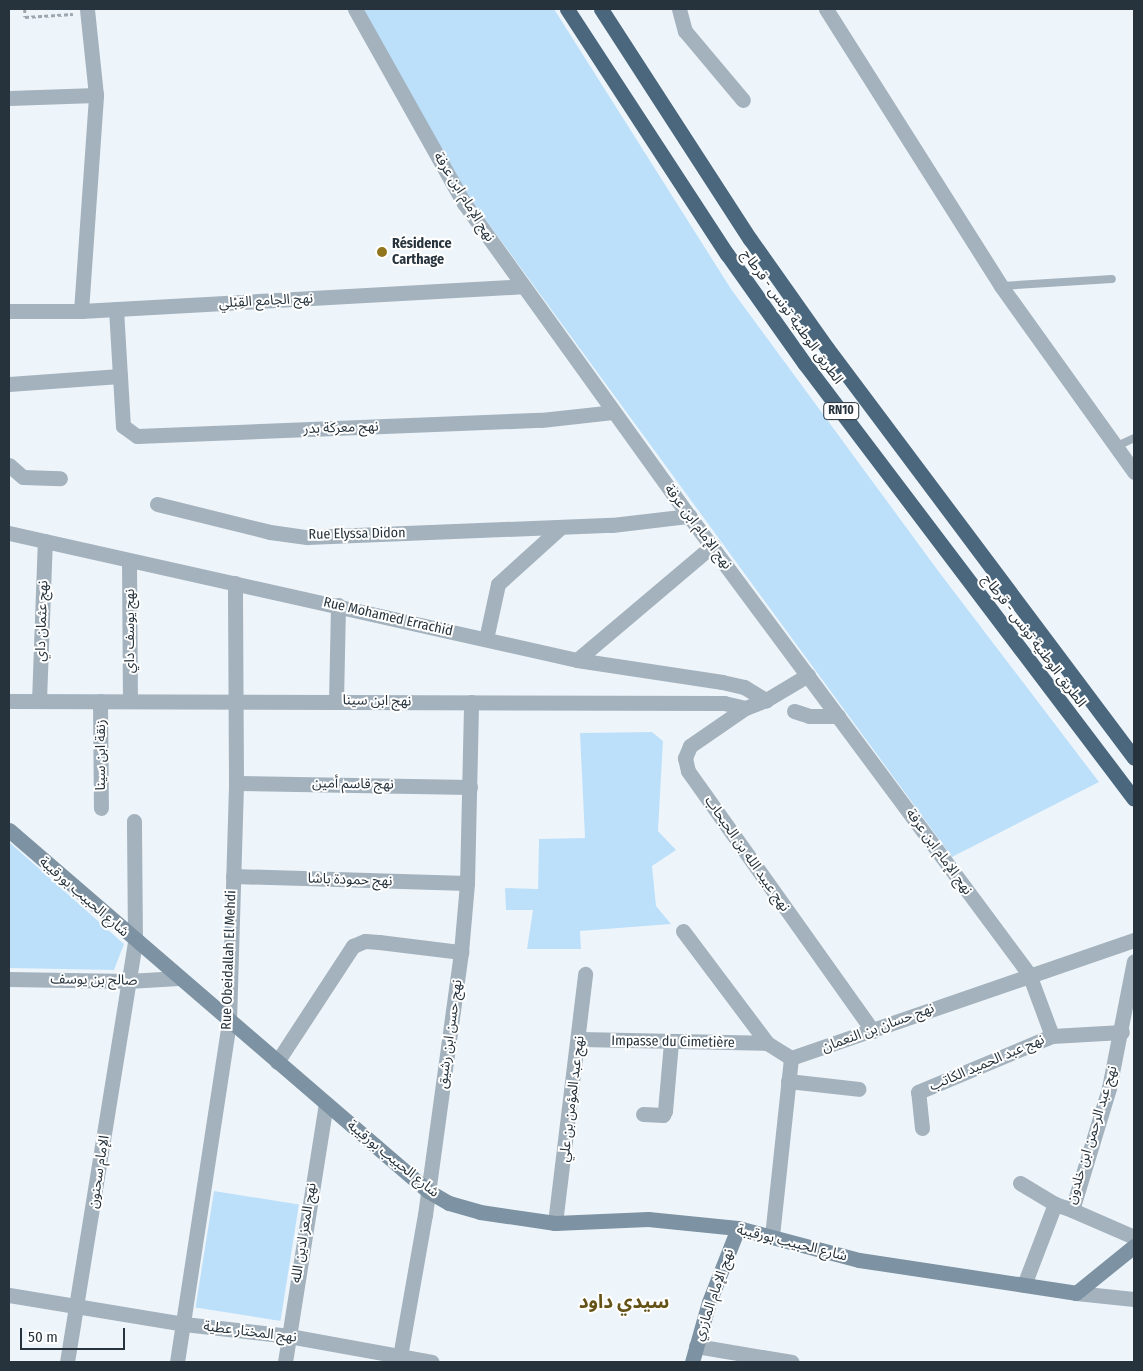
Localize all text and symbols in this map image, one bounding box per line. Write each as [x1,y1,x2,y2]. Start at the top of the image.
street label: نهج الإمام ابن عرفة [430,149,498,245]
place label: Résidence Carthage [392,236,451,268]
marker: Résidence Carthage [376,246,388,258]
street label: الطريق الوطنية تونس - قرطاج [738,247,846,387]
street label: نهج الجامع القِبْلي [218,290,314,312]
road number: RN10 [822,402,860,421]
street label: نهج معركة بدر [303,418,379,438]
street label: نهج الإمام ابن عرفة [661,481,735,573]
street label: Rue Elyssa Didon [308,525,406,543]
street label: الطريق الوطنية تونس - قرطاج [979,571,1089,711]
street label: نهج عثمان داي [32,580,52,662]
street label: نهج يوسف داي [122,589,138,673]
street label: Rue Mohamed Errachid [322,594,454,640]
street label: نهج ابن سينا [342,692,412,710]
street label: زنقة ابن سينا [93,719,109,791]
street label: نهج قاسم أمين [312,775,394,793]
street label: نهج عبيد الله بن الحبحاب [701,793,793,915]
street label: نهج الإمام ابن عرفة [902,806,976,898]
street label: شارع الحبيب بورقيبة [36,854,132,940]
street label: نهج حمودة باشا [307,870,393,890]
street label: Rue Obeidallah El Mehdi [218,890,240,1030]
street label: صالح بن يوسف [50,971,138,989]
street label: نهج حسن ابن رشيق [434,978,466,1090]
street label: نهج حسان بن النعمان [819,1000,937,1056]
street label: نهج عبد الحميد الكاتب [927,1031,1047,1095]
street label: Impasse du Cimetière [611,1033,735,1051]
street label: نهج عبد المؤمن بن علي [556,1035,588,1163]
street label: نهج عبد الرحمن ابن خلدون [1063,1064,1121,1206]
street label: شارع الحبيب بورقيبة [344,1117,442,1201]
street label: الإمام سحنون [85,1134,113,1210]
street label: نهج المعز لدين الله [288,1182,320,1284]
street label: شارع الحبيب بورقيبة [735,1221,849,1265]
street label: نهج الإمام المازري [690,1247,738,1343]
district label: سيدي داود [579,1291,669,1313]
scale bar [22,1318,128,1350]
street label: نهج المختار عطية [202,1318,298,1346]
text: 50 m [28,1328,58,1346]

